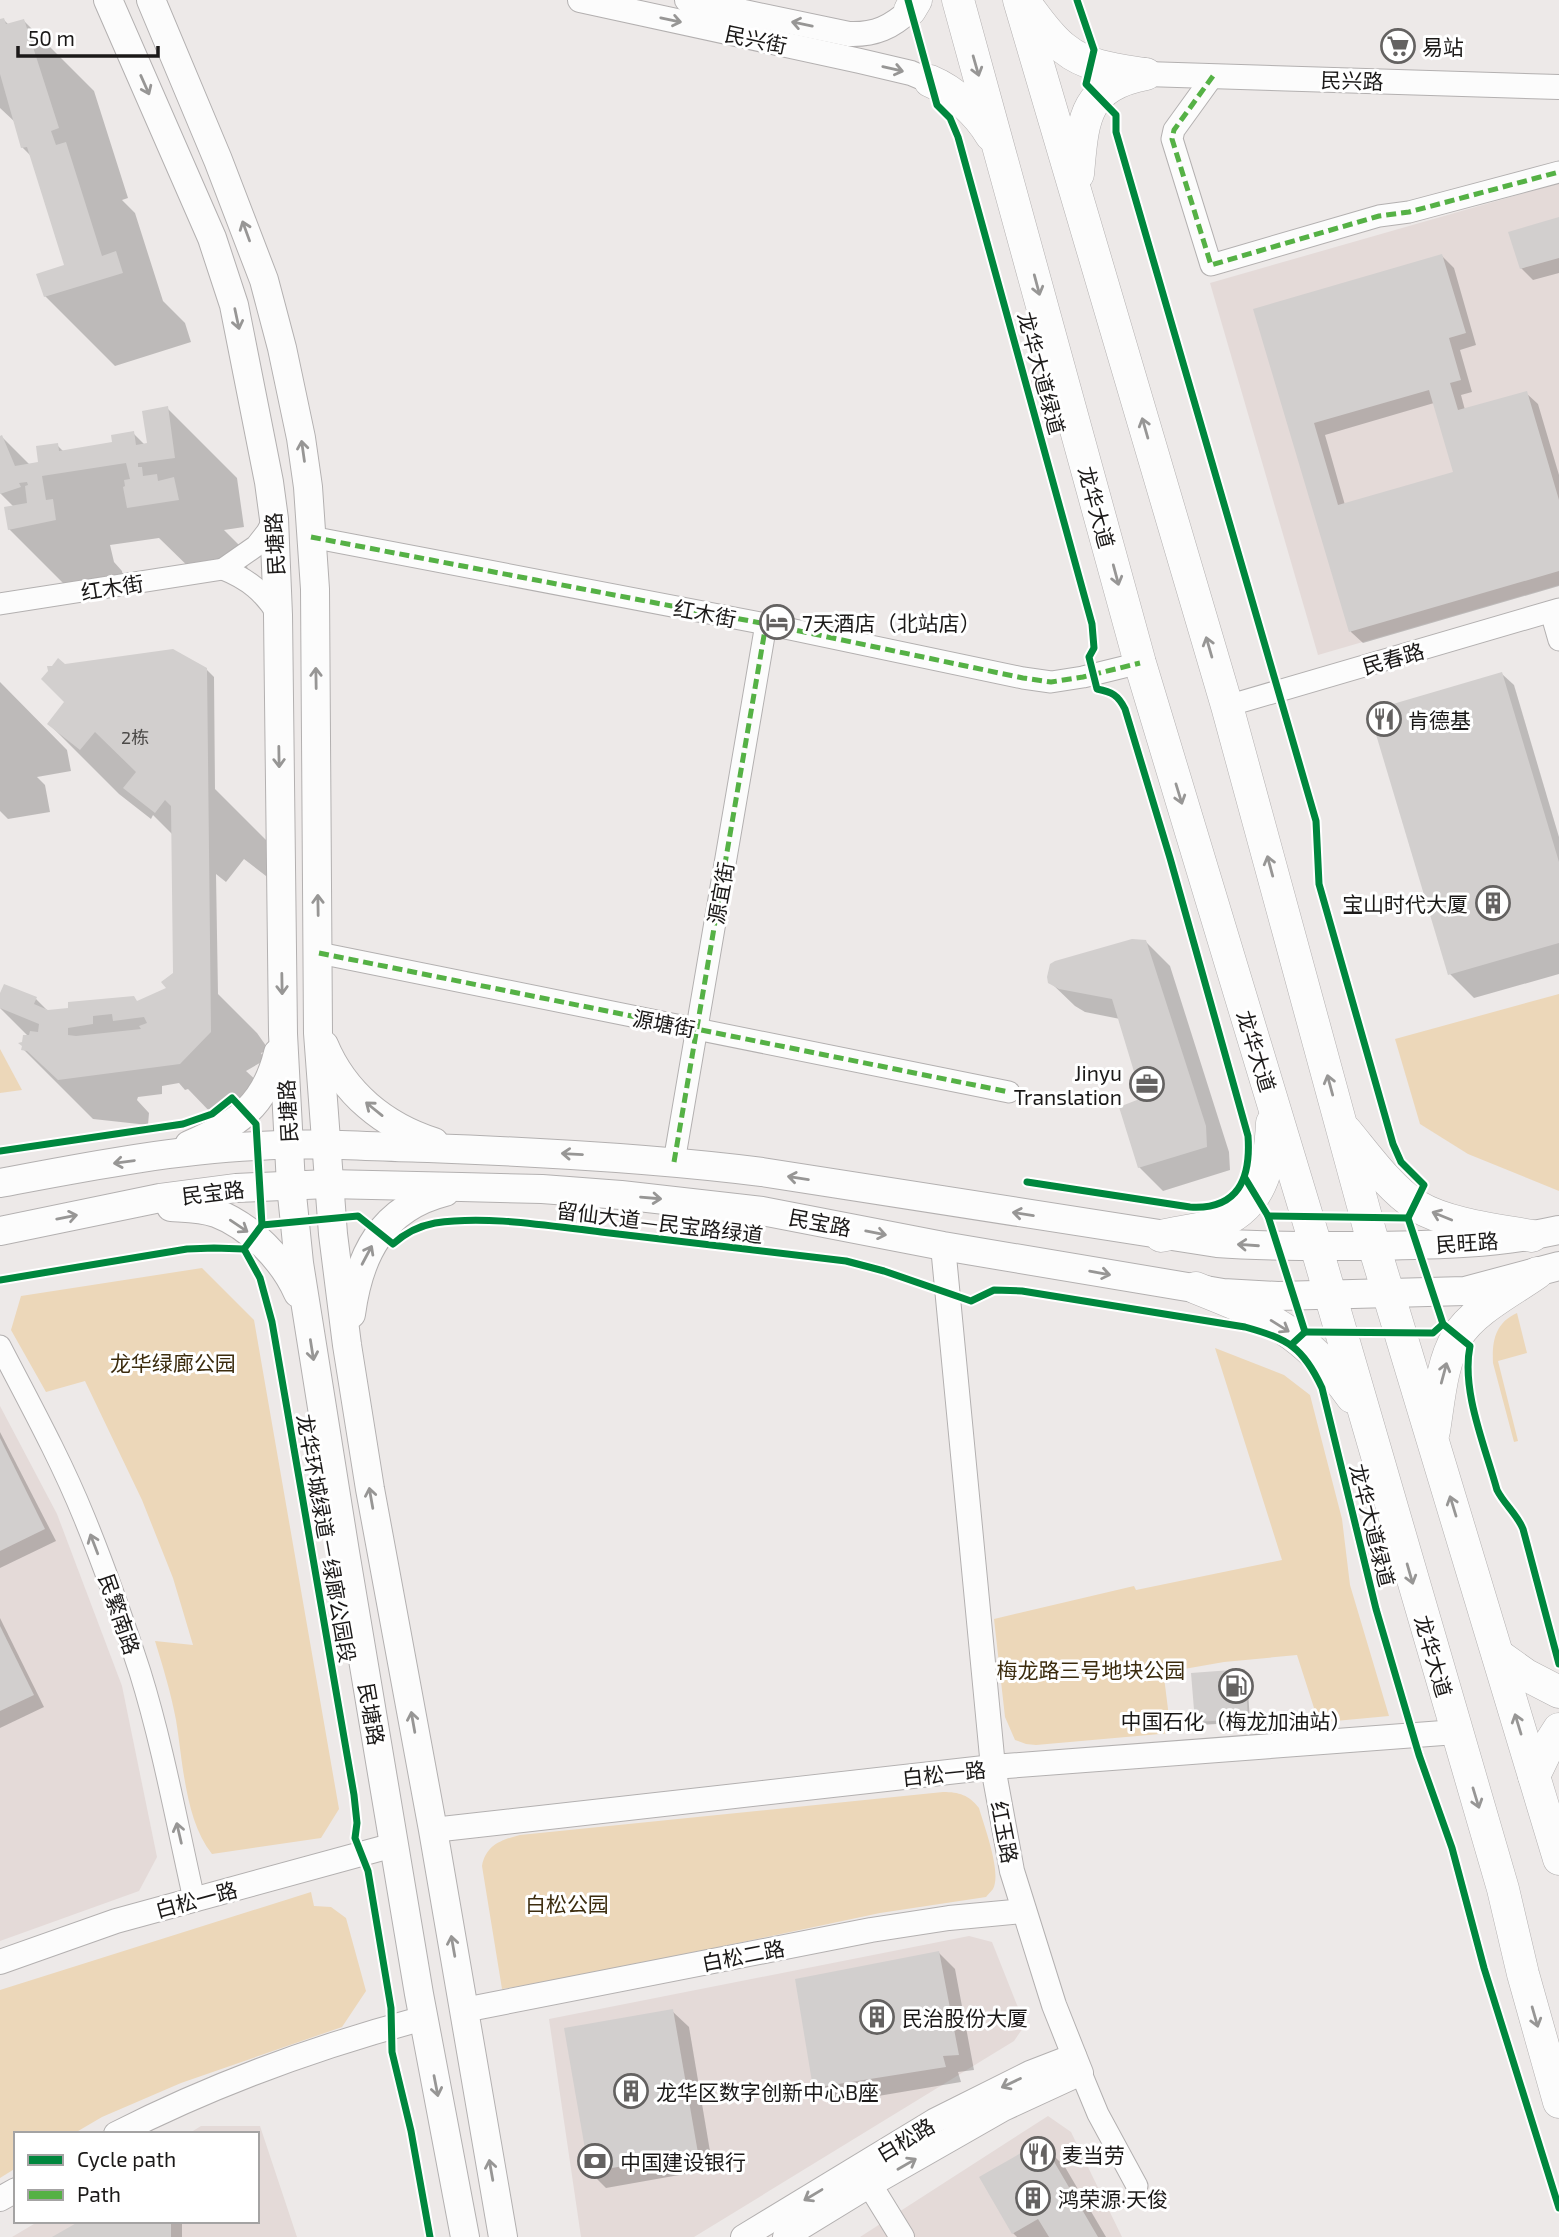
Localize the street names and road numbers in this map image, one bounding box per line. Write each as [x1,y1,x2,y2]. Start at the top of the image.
street label: 民兴街 [723,20,789,58]
street label: 民兴路 [1320,66,1384,94]
street label: 龙华大道绿道 [1014,309,1070,437]
street label: 龙华大道 [1074,463,1120,551]
street label: 民塘路 [260,512,288,576]
street label: 红木街 [79,570,145,604]
street label: 红木街 [672,595,738,631]
street label: 民春路 [1359,637,1427,679]
street label: 源宜街 [702,860,738,926]
street label: 源塘街 [631,1005,697,1041]
street label: 龙华大道 [1233,1007,1281,1095]
street label: 民塘路 [273,1079,301,1143]
street label: 民宝路 [180,1176,246,1208]
street label: 留仙大道—民宝路绿道 [555,1197,765,1247]
street label: 民宝路 [787,1204,853,1240]
street label: 民旺路 [1435,1227,1499,1257]
street label: 龙华环城绿道－绿廊公园段 [293,1412,361,1664]
street label: 龙华大道绿道 [1346,1461,1400,1589]
street label: 民繁南路 [95,1570,145,1658]
street label: 龙华大道 [1410,1612,1458,1700]
street label: 民塘路 [354,1681,390,1747]
street label: 白松一路 [901,1756,987,1790]
street label: 红玉路 [987,1799,1023,1865]
street label: 白松一路 [152,1876,240,1922]
street label: 白松二路 [699,1935,787,1975]
street label: 白松路 [872,2112,938,2166]

